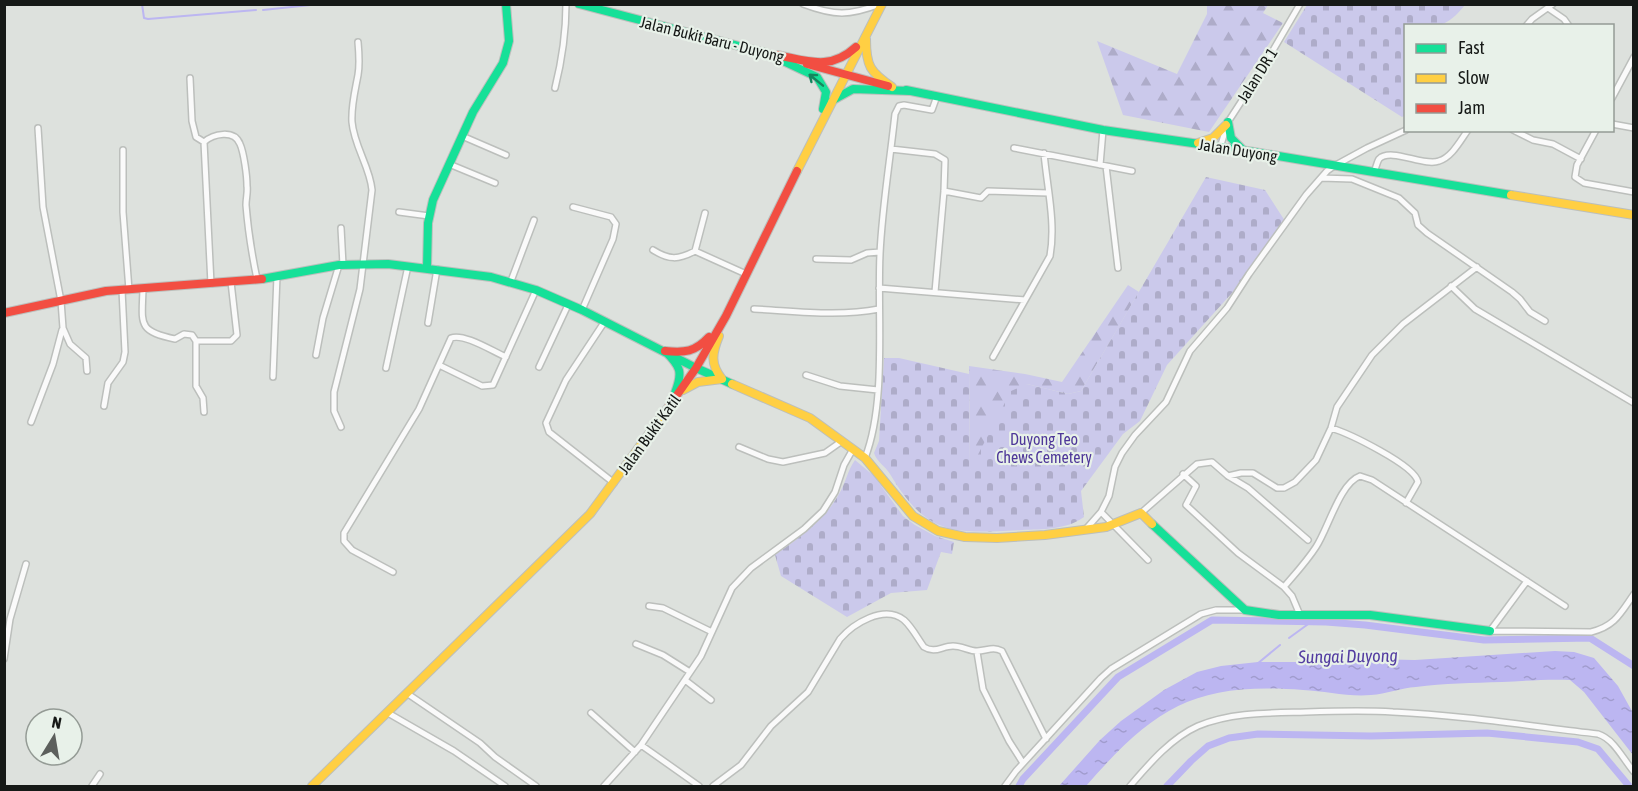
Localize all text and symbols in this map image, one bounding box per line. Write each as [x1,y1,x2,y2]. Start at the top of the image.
street label: Jalan Bukit Baru - Duyong [638,12,786,67]
legend [1404,24,1614,132]
text: Fast [1458,37,1485,58]
street label: Jalan DR 1 [1233,44,1281,106]
text: Slow [1458,67,1489,88]
one-way arrow [808,73,824,86]
text: Jam [1458,97,1485,118]
street label: Jalan Duyong [1197,135,1279,166]
street label: Jalan Bukit Katil [614,390,684,477]
park label: Duyong Teo Chews Cemetery [996,430,1092,467]
water label: Sungai Duyong [1297,645,1398,667]
north arrow [24,707,84,767]
text: N [51,713,63,732]

